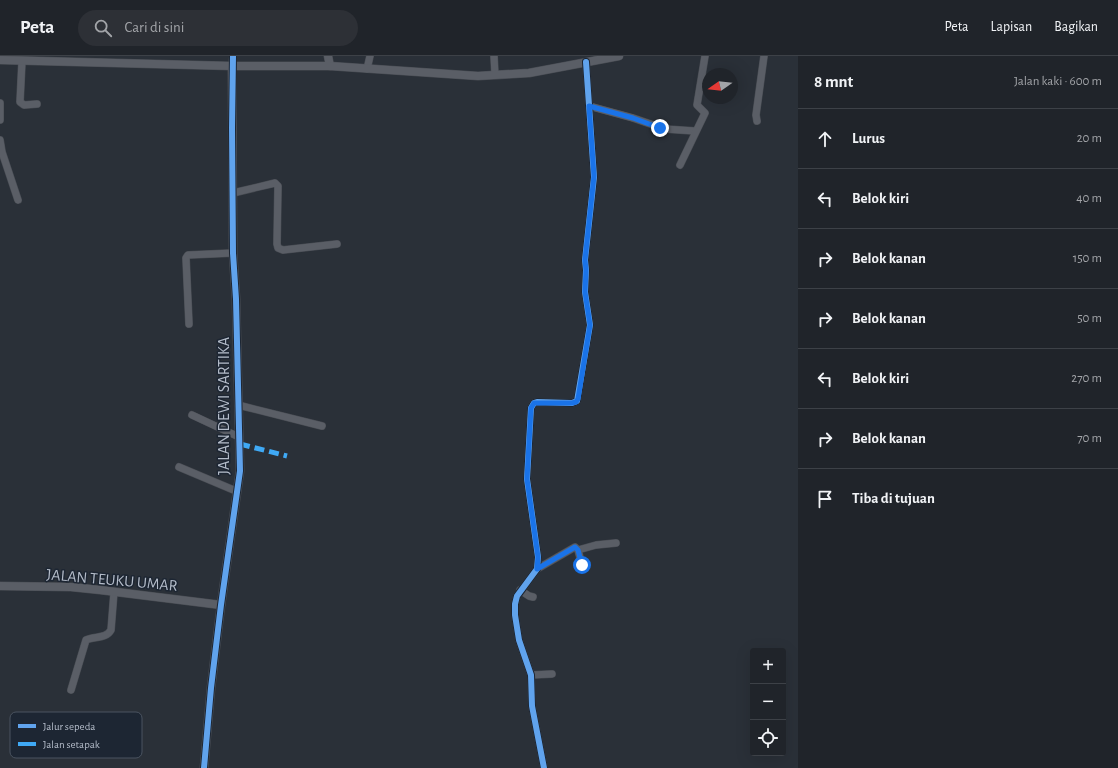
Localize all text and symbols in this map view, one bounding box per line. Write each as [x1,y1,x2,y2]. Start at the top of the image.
search box [78,10,358,46]
icon: search [92,17,114,39]
text: Peta [20,18,54,37]
text: Cari di sini [124,20,184,35]
text: Peta [945,20,969,34]
text: Lapisan [991,20,1032,34]
text: Bagikan [1054,20,1098,34]
north arrow [702,68,738,104]
text: 8 mnt [814,73,853,90]
text: Jalan kaki · 600 m [1014,75,1102,88]
route end [651,119,669,137]
icon: ahead [814,128,836,150]
text: Lurus [852,131,885,146]
text: 20 m [1077,132,1102,145]
icon: left [814,188,836,210]
text: Belok kiri [852,191,909,206]
text: 40 m [1076,192,1102,205]
icon: right [814,248,836,270]
text: Belok kanan [852,251,926,266]
text: 150 m [1073,252,1102,265]
icon: right [814,308,836,330]
text: Belok kanan [852,311,926,326]
text: 50 m [1077,312,1102,325]
street label: JALAN DEWI SARTIKA [216,337,232,475]
icon: left [814,368,836,390]
text: Belok kiri [852,371,909,386]
text: 270 m [1071,372,1102,385]
icon: right [814,428,836,450]
text: Belok kanan [852,431,926,446]
text: 70 m [1077,432,1102,445]
icon: arrive [814,488,836,510]
text: Tiba di tujuan [852,491,935,506]
route start [573,556,591,574]
street label: JALAN TEUKU UMAR [46,566,178,594]
map controls [750,648,786,756]
button: + [750,648,786,684]
button: − [750,684,786,720]
legend [10,712,142,758]
button: locate [750,720,786,756]
text: Jalur sepeda [43,721,95,732]
text: Jalan setapak [43,739,100,750]

